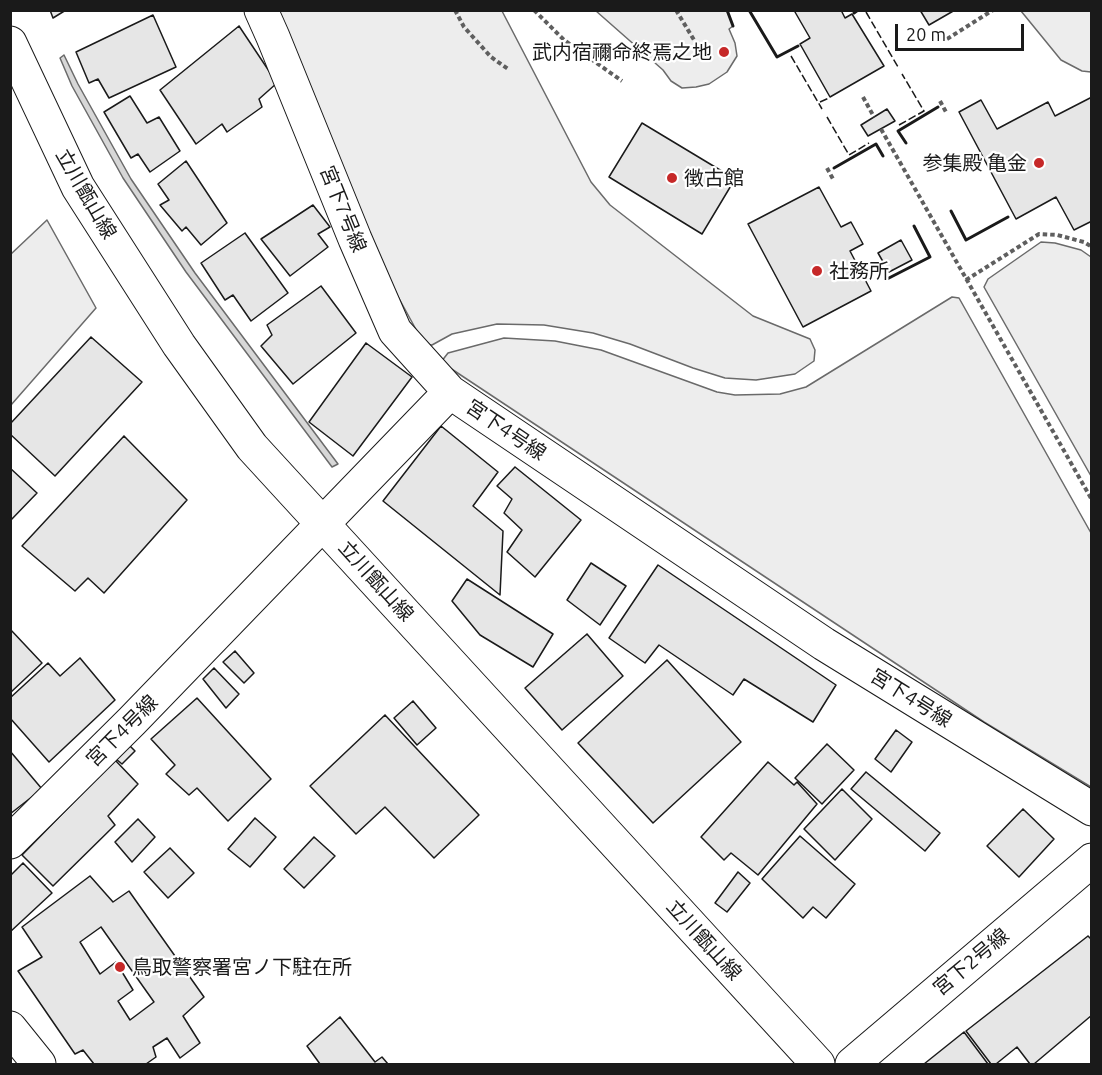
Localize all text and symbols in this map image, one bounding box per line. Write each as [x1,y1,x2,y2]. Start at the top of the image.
scale bar [898,12,1027,50]
text: 20 m [906,24,946,44]
place label: 武内宿禰命終焉之地 [532,40,712,64]
marker: 武内宿禰命終焉之地 [717,45,731,59]
street label: 立川甑山線 [51,145,121,243]
place label: 参集殿 亀金 [922,151,1027,175]
marker: 参集殿 亀金 [1032,156,1046,170]
street label: 宮下7号線 [315,162,371,256]
place label: 徴古館 [684,166,744,190]
marker: 徴古館 [665,171,679,185]
place label: 社務所 [829,259,889,283]
marker: 社務所 [810,264,824,278]
street label: 宮下4号線 [461,395,551,465]
street label: 立川甑山線 [334,536,418,626]
street label: 宮下4号線 [866,664,956,732]
street label: 宮下4号線 [81,690,163,772]
street label: 立川甑山線 [662,895,746,985]
street label: 宮下2号線 [928,923,1014,1001]
place label: 鳥取警察署宮ノ下駐在所 [132,955,352,979]
marker: 鳥取警察署宮ノ下駐在所 [113,960,127,974]

